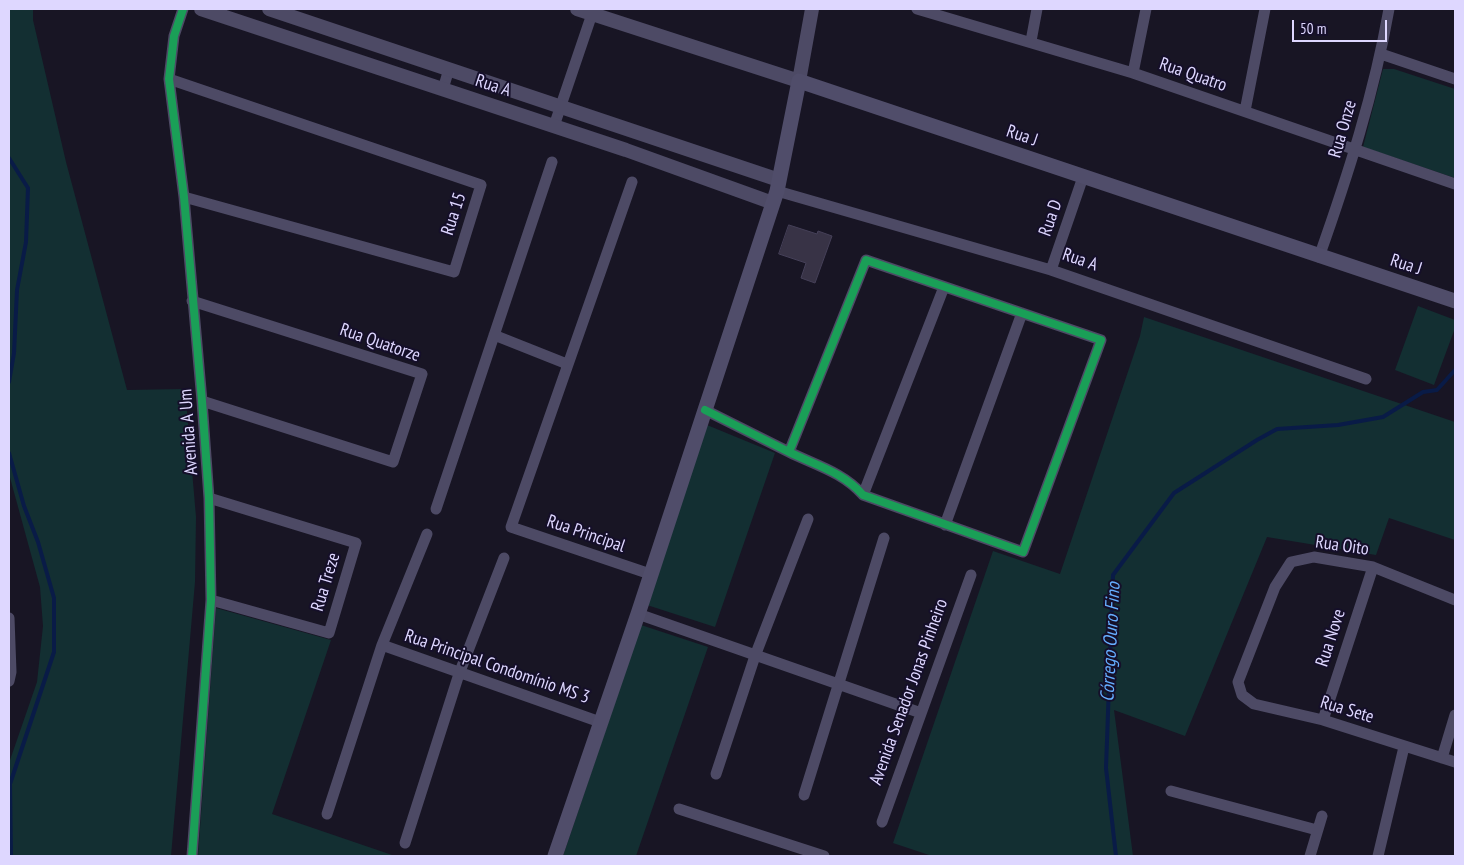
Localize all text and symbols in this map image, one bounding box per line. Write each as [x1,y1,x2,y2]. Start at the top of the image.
scale bar [1294,10,1389,42]
text: 50 m [1300,19,1326,38]
street label: Rua Quatro [1156,53,1230,97]
street label: Rua A [473,70,513,102]
street label: Rua Onze [1324,98,1362,160]
street label: Rua J [1003,121,1041,151]
street label: Rua 15 [437,190,471,238]
street label: Rua D [1035,197,1067,239]
street label: Rua A [1059,244,1101,276]
street label: Rua J [1388,250,1424,280]
street label: Rua Quatorze [337,319,423,367]
street label: Avenida A Um [175,388,203,476]
street label: Rua Principal [544,511,628,557]
street label: Rua Oito [1314,532,1370,560]
street label: Rua Treze [307,550,345,614]
water label: Córrego Ouro Fino [1096,582,1126,702]
street label: Avenida Senador Jonas Pinheiro [865,596,953,788]
street label: Rua Nove [1312,607,1350,669]
street label: Rua Principal Condomínio MS 3 [402,625,592,709]
street label: Rua Sete [1318,692,1376,728]

